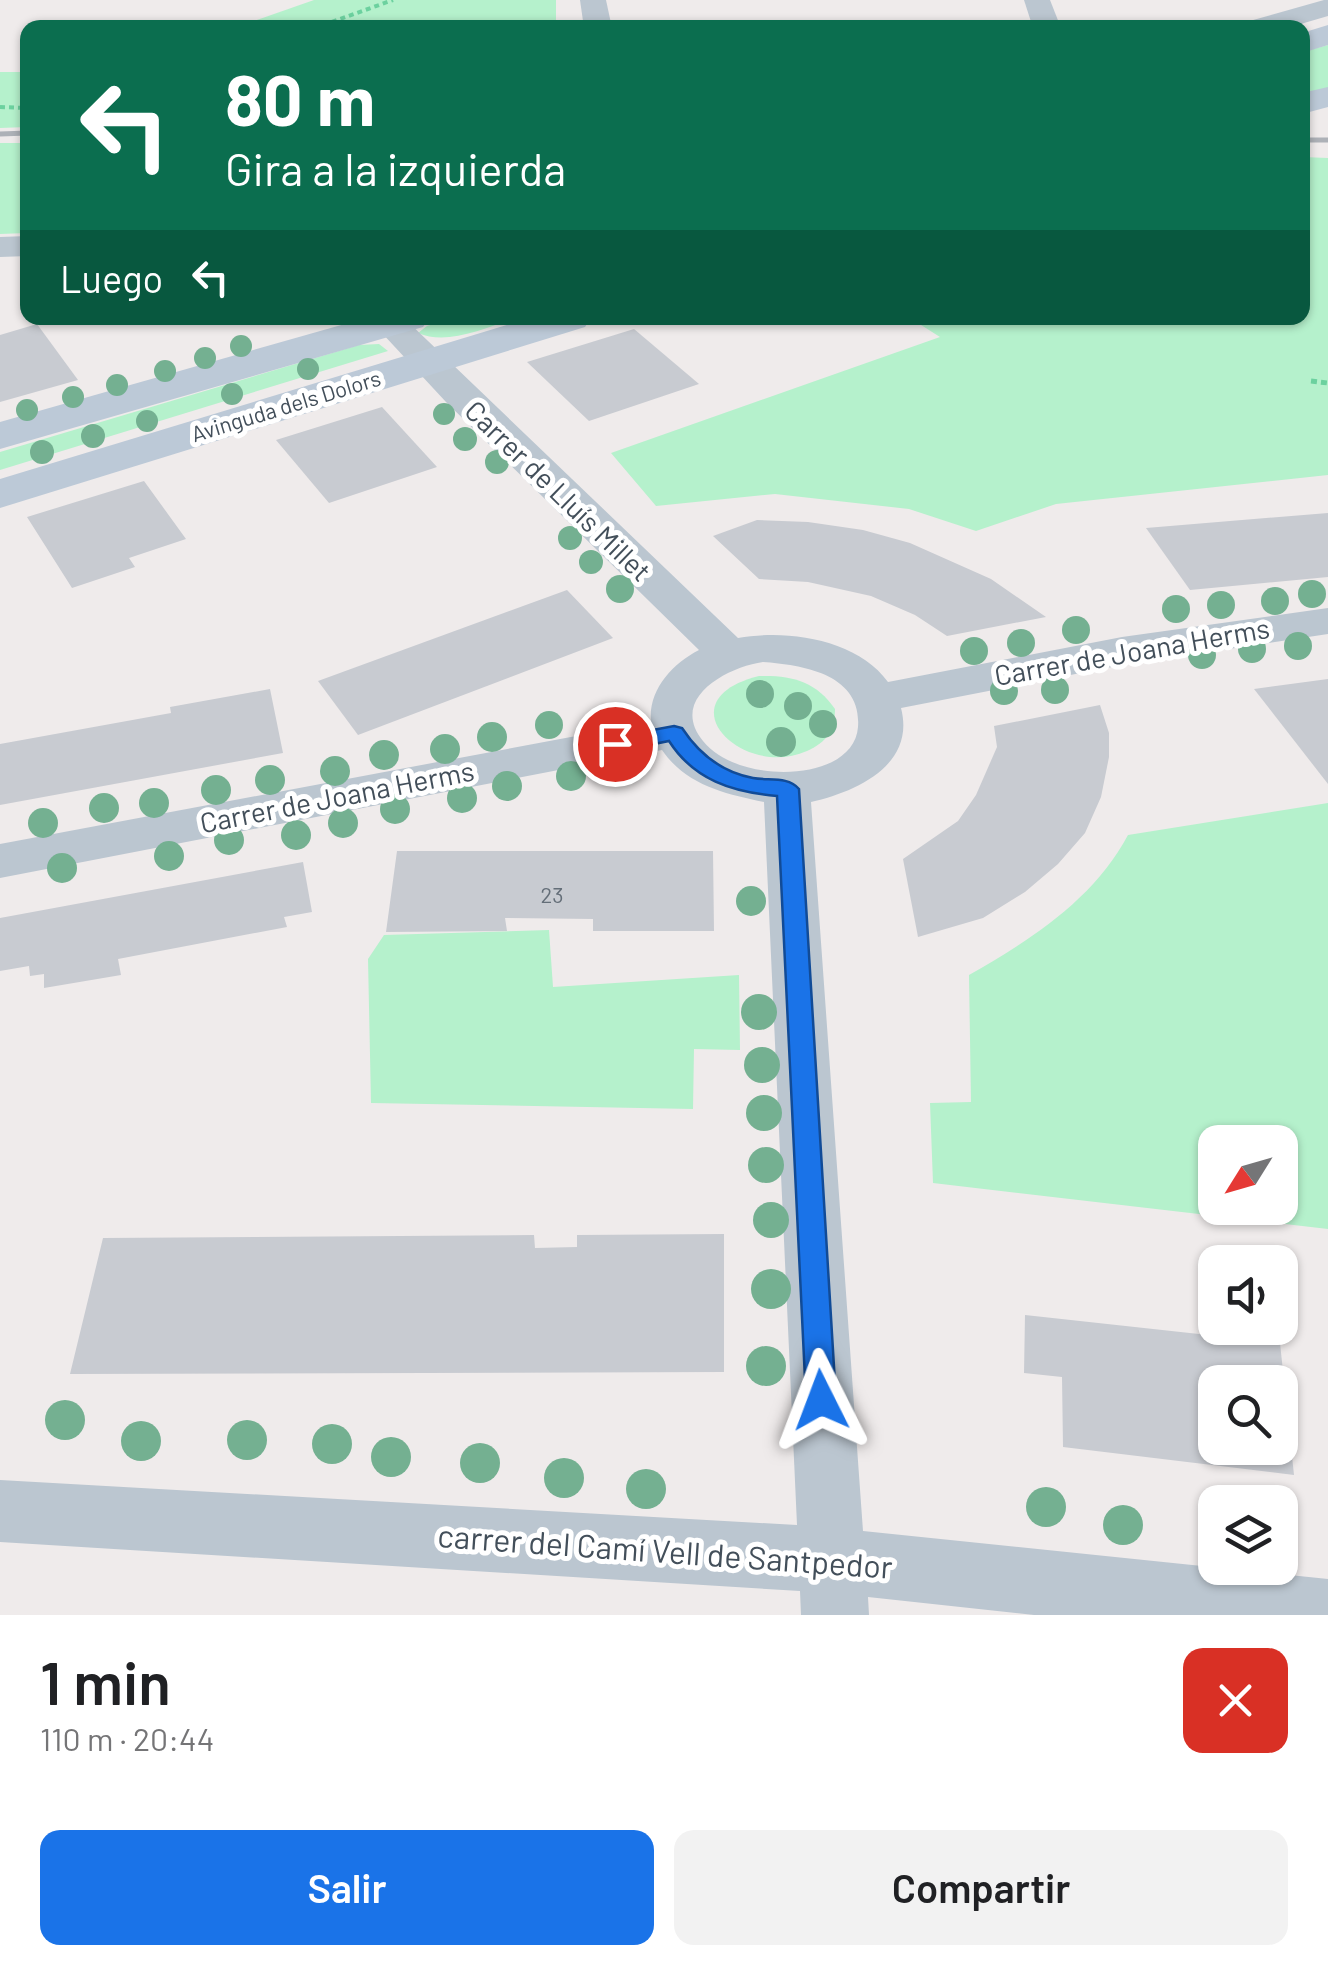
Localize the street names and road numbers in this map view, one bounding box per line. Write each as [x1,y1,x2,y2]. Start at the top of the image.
street label: Avinguda dels Dolors [188,364,384,446]
street label: Carrer de Lluís Millet [459,393,659,588]
street label: Carrer de Joana Herms [992,610,1272,692]
street label: Carrer de Joana Herms [197,753,477,839]
street label: carrer del Camí Vell de Santpedor [436,1515,894,1585]

